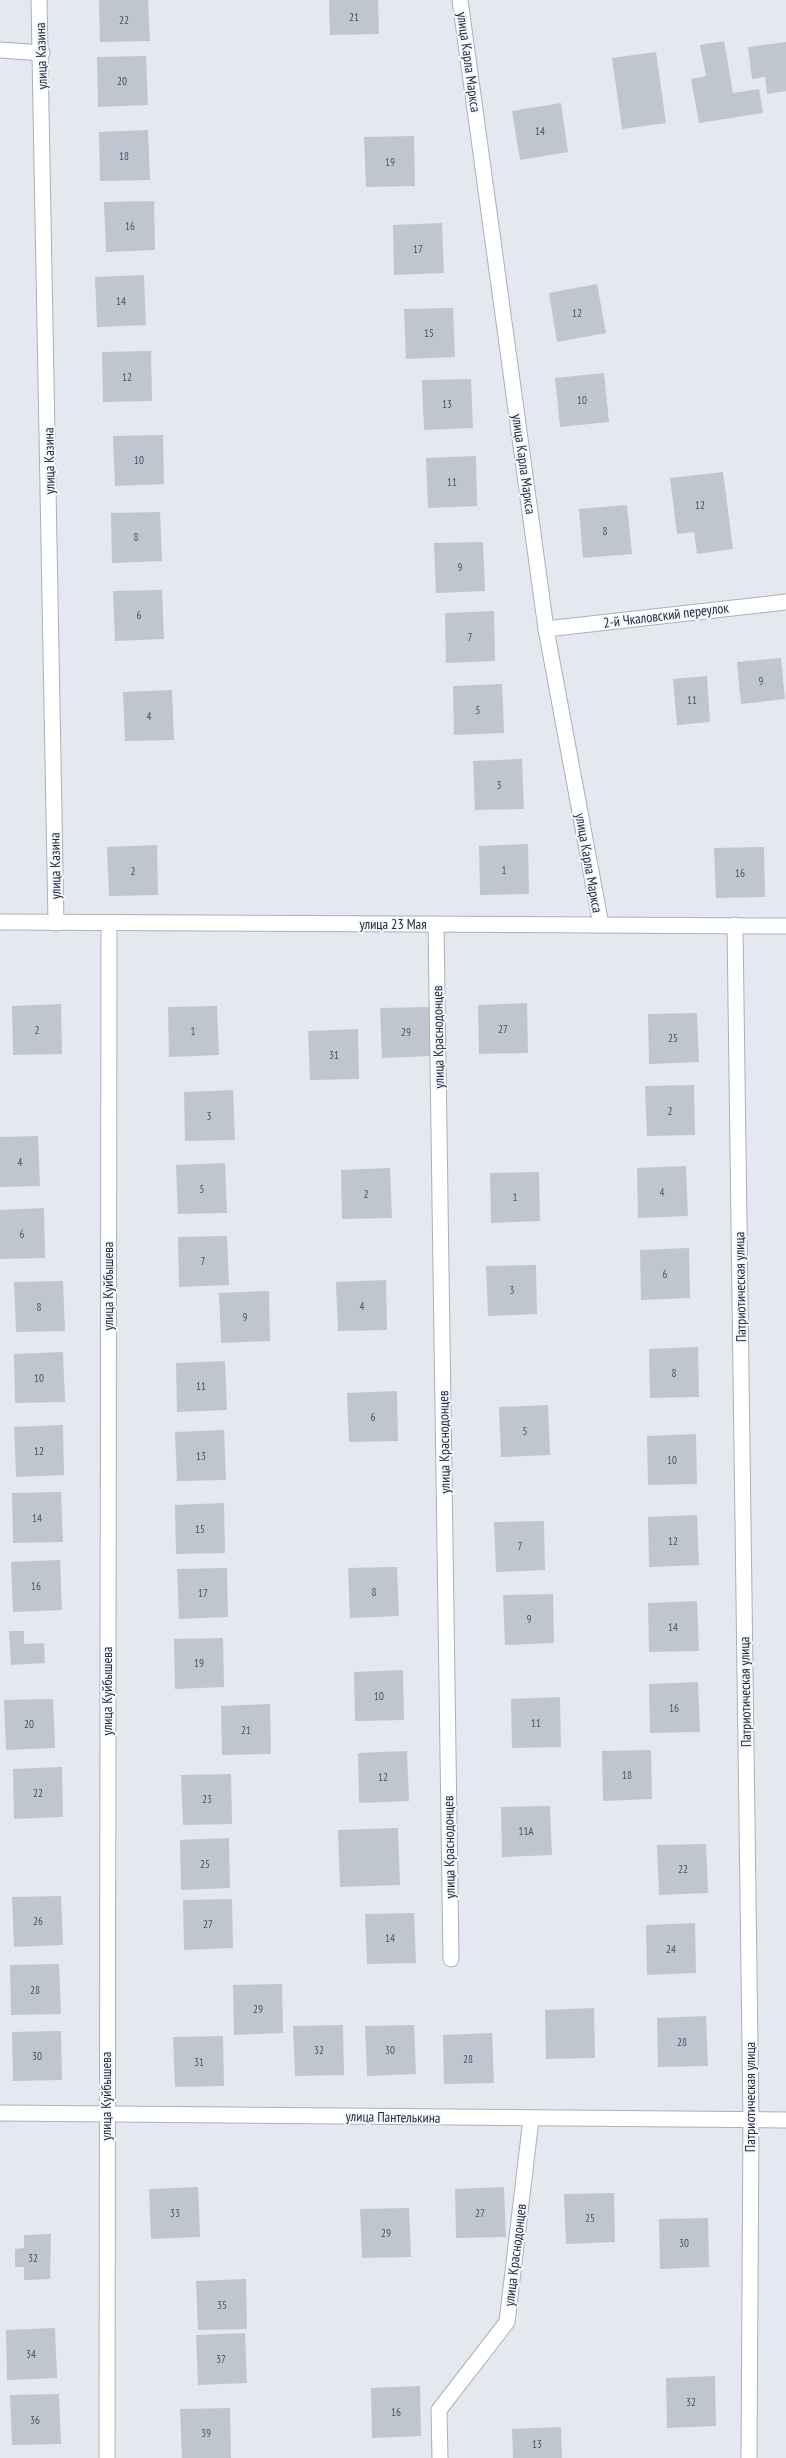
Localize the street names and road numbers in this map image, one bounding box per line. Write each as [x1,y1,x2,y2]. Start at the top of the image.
street label: улица Карла Маркса [453,11,485,113]
street label: улица Казина [31,22,51,90]
street label: улица Карла Маркса [508,413,540,515]
street label: улица Казина [39,427,59,495]
street label: 2-й Чкаловский переулок [602,598,730,632]
street label: улица Карла Маркса [571,812,607,914]
street label: улица Казина [45,832,65,900]
street label: улица 23 Мая [359,915,427,933]
street label: улица Краснодонцев [428,985,448,1089]
street label: Патриотическая улица [730,1232,750,1342]
street label: улица Куйбышева [99,1242,117,1330]
street label: улица Краснодонцев [434,1390,454,1494]
street label: Патриотическая улица [735,1637,755,1747]
street label: улица Куйбышева [98,1647,116,1735]
street label: улица Краснодонцев [439,1795,459,1899]
street label: Патриотическая улица [741,2042,759,2152]
street label: улица Куйбышева [97,2052,115,2140]
street label: улица Пантелькина [345,2107,441,2127]
street label: улица Краснодонцев [500,2202,530,2307]

